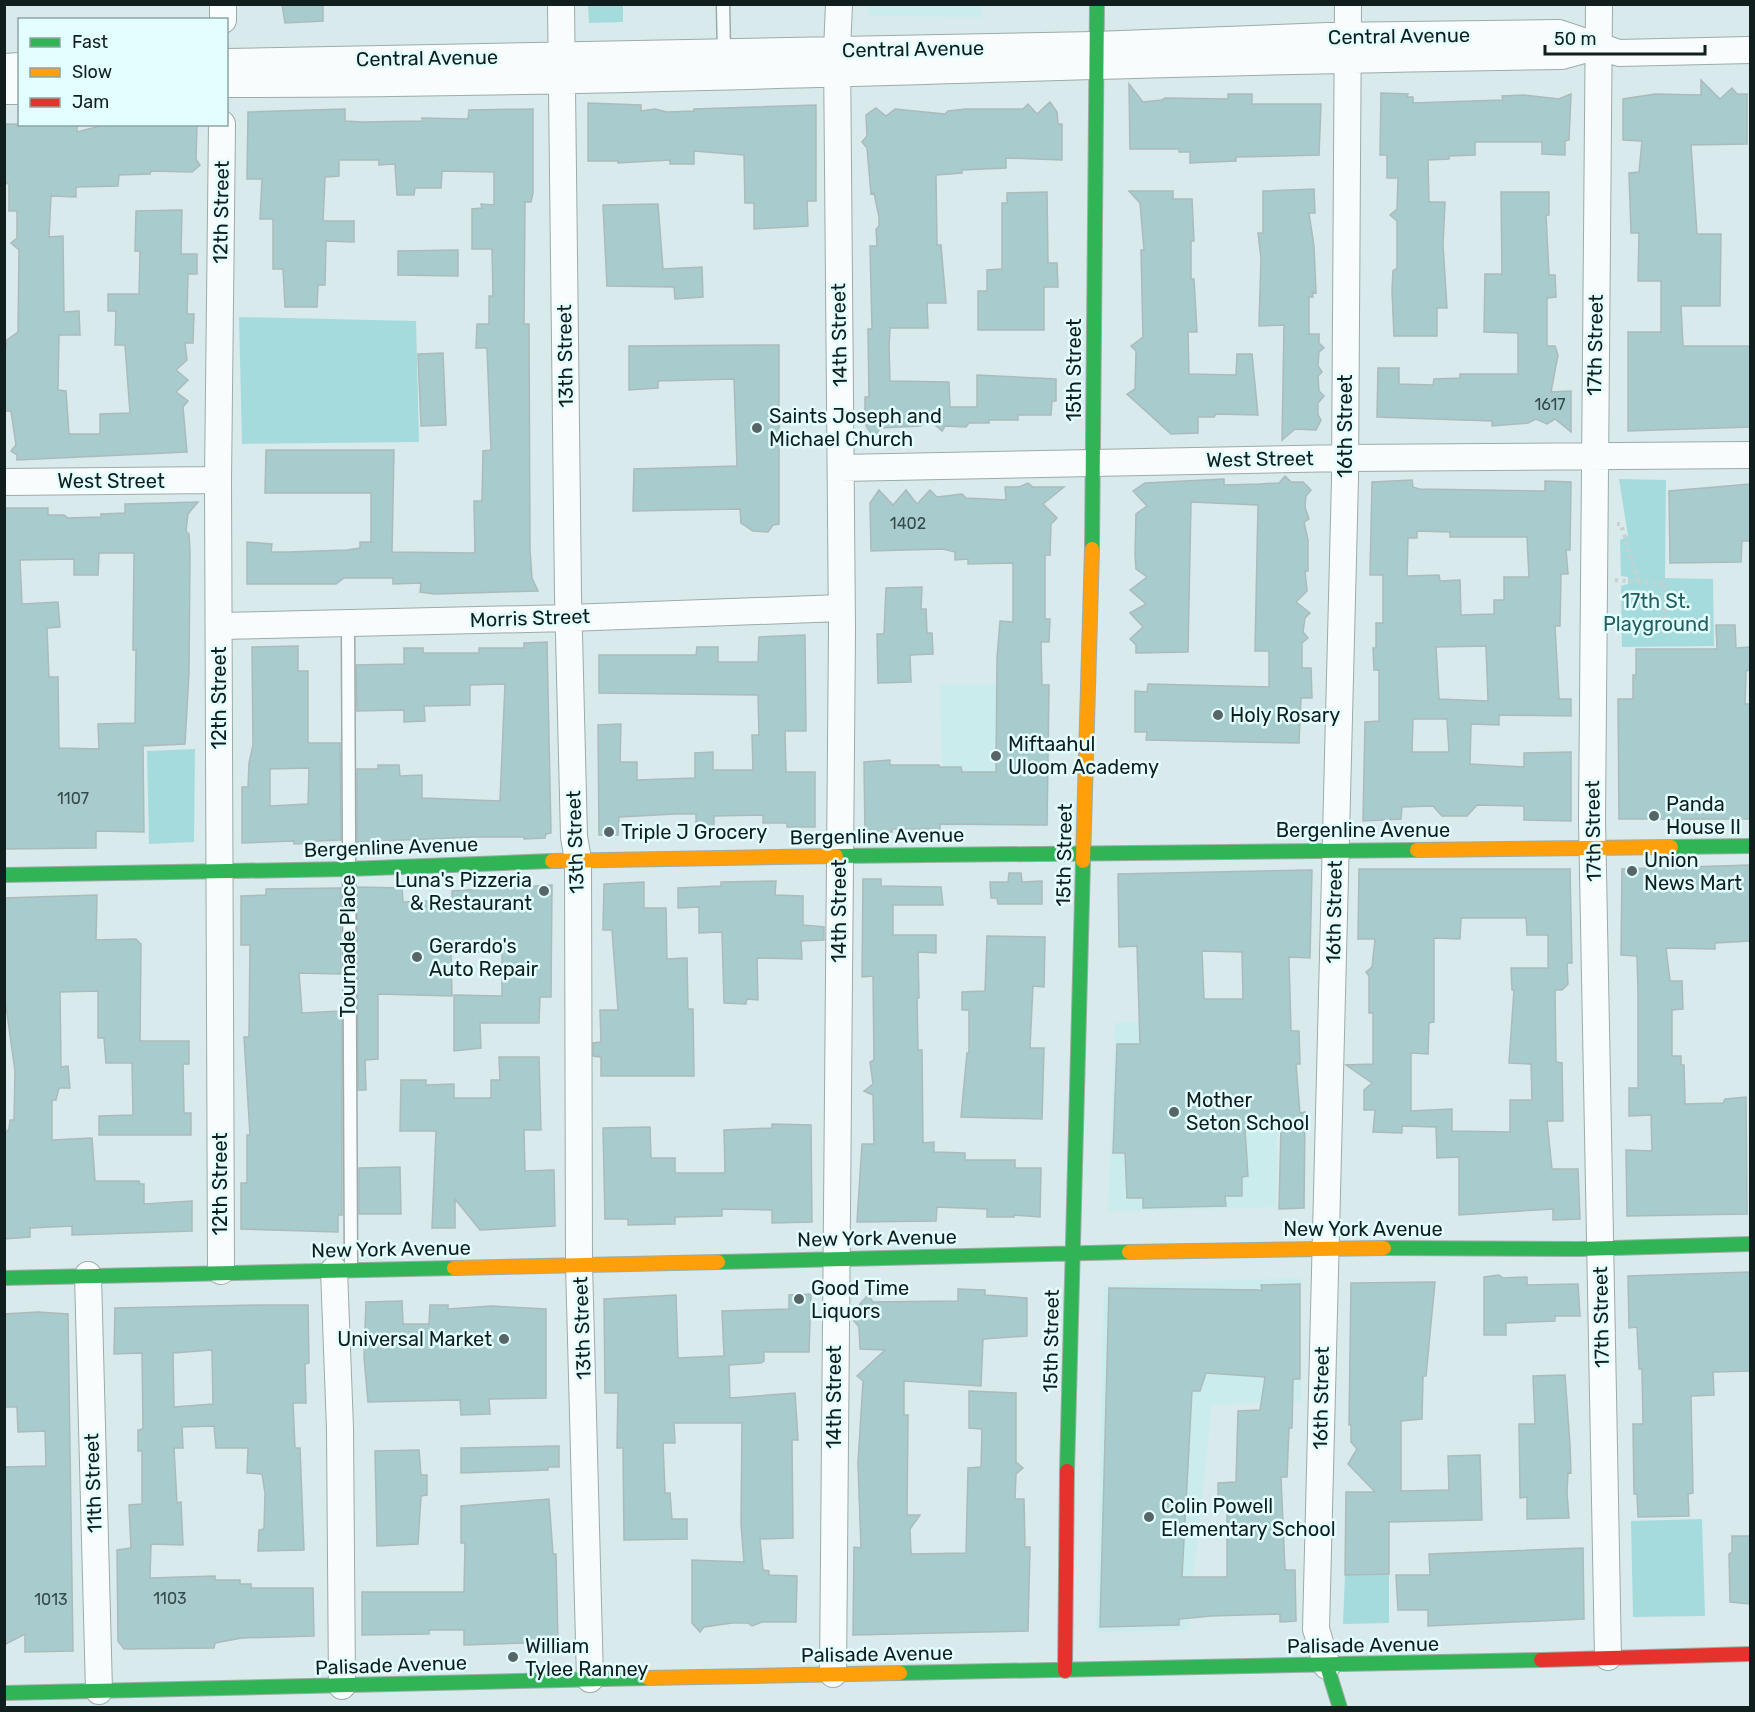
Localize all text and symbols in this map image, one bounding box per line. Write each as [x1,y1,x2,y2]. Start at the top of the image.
legend [18,18,228,126]
scale bar [1545,18,1706,56]
street label: Central Avenue [1328,23,1470,49]
text: 50 m [1554,28,1597,50]
text: Fast [72,31,108,53]
street label: Central Avenue [842,36,984,62]
street label: Central Avenue [356,45,498,71]
text: Slow [72,61,112,83]
text: Jam [72,91,109,113]
street label: 12th Street [208,160,234,264]
street label: 14th Street [826,283,852,387]
street label: 17th Street [1582,294,1608,396]
street label: 13th Street [552,304,578,408]
street label: 15th Street [1062,318,1086,422]
street label: 16th Street [1333,374,1357,478]
house number: 1617 [1534,395,1566,414]
place label: Saints Joseph and Michael Church [769,404,942,451]
marker: Saints Joseph and Michael Church [750,421,764,435]
street label: West Street [1206,446,1314,472]
street label: West Street [57,469,165,493]
house number: 1402 [890,514,926,533]
park label: 17th St. Playground [1603,589,1709,636]
street label: Morris Street [469,604,591,632]
street label: 12th Street [207,646,231,750]
place label: Holy Rosary [1230,703,1340,727]
marker: Holy Rosary [1211,708,1225,722]
place label: Miftaahul Uloom Academy [1008,732,1159,779]
marker: Miftaahul Uloom Academy [989,749,1003,763]
street label: 17th Street [1580,780,1606,882]
house number: 1107 [57,789,89,808]
street label: 13th Street [561,790,589,894]
place label: Panda House II [1666,792,1741,839]
street label: 15th Street [1051,803,1077,907]
marker: Panda House II [1647,809,1661,823]
street label: Bergenline Avenue [1276,818,1450,842]
place label: Triple J Grocery [621,820,767,844]
street label: Bergenline Avenue [789,822,965,850]
marker: Triple J Grocery [602,825,616,839]
street label: Bergenline Avenue [303,832,479,862]
place label: Union News Mart [1644,848,1742,895]
street label: 14th Street [827,859,851,963]
street label: 16th Street [1321,860,1347,964]
marker: Union News Mart [1625,864,1639,878]
place label: Luna's Pizzeria & Restaurant [395,868,532,915]
street label: Tournade Place [336,875,360,1017]
marker: Luna's Pizzeria & Restaurant [537,884,551,898]
place label: Gerardo's Auto Repair [429,934,538,981]
marker: Gerardo's Auto Repair [410,950,424,964]
place label: Mother Seton School [1186,1088,1309,1135]
marker: Mother Seton School [1167,1105,1181,1119]
street label: 12th Street [208,1132,232,1236]
street label: New York Avenue [1283,1217,1443,1241]
street label: New York Avenue [797,1225,957,1251]
street label: New York Avenue [311,1236,471,1262]
street label: 17th Street [1588,1266,1614,1368]
street label: 13th Street [568,1276,596,1380]
place label: Good Time Liquors [811,1276,909,1323]
street label: 15th Street [1038,1289,1064,1393]
marker: Good Time Liquors [792,1292,806,1306]
place label: Universal Market [337,1327,492,1351]
marker: Universal Market [497,1332,511,1346]
street label: 14th Street [822,1345,846,1449]
street label: 16th Street [1308,1346,1334,1450]
street label: 11th Street [79,1433,107,1533]
place label: Colin Powell Elementary School [1161,1494,1336,1541]
marker: Colin Powell Elementary School [1142,1510,1156,1524]
house number: 1103 [153,1589,187,1608]
house number: 1013 [34,1590,68,1609]
street label: Palisade Avenue [1287,1632,1439,1658]
place label: William Tylee Ranney [525,1634,648,1681]
street label: Palisade Avenue [801,1641,953,1667]
street label: Palisade Avenue [315,1650,467,1680]
marker: William Tylee Ranney [506,1650,520,1664]

